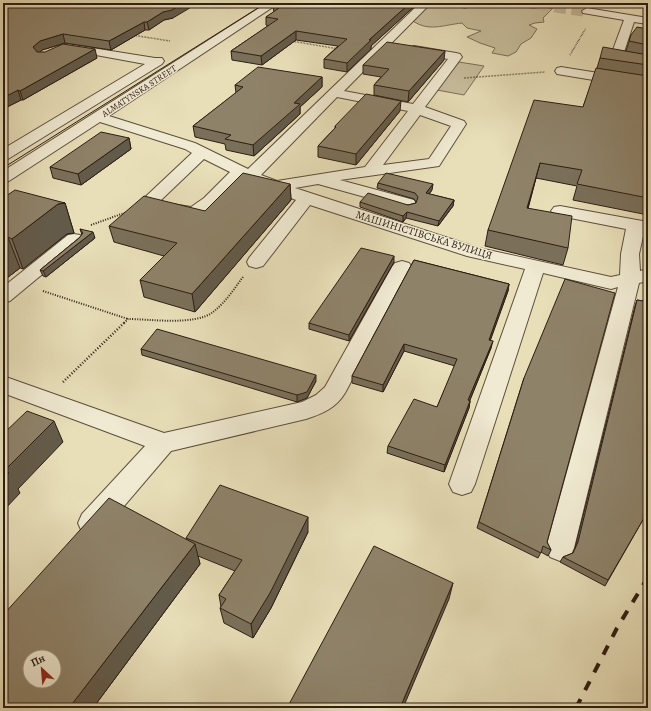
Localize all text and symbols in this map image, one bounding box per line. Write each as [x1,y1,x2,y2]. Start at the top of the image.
street label: ALMATYNSKA STREET [99,62,179,120]
street label: МАШИНІСТІВСЬКА ВУЛИЦЯ [354,207,494,263]
north arrow [22,649,62,689]
text: Пн [28,650,48,670]

